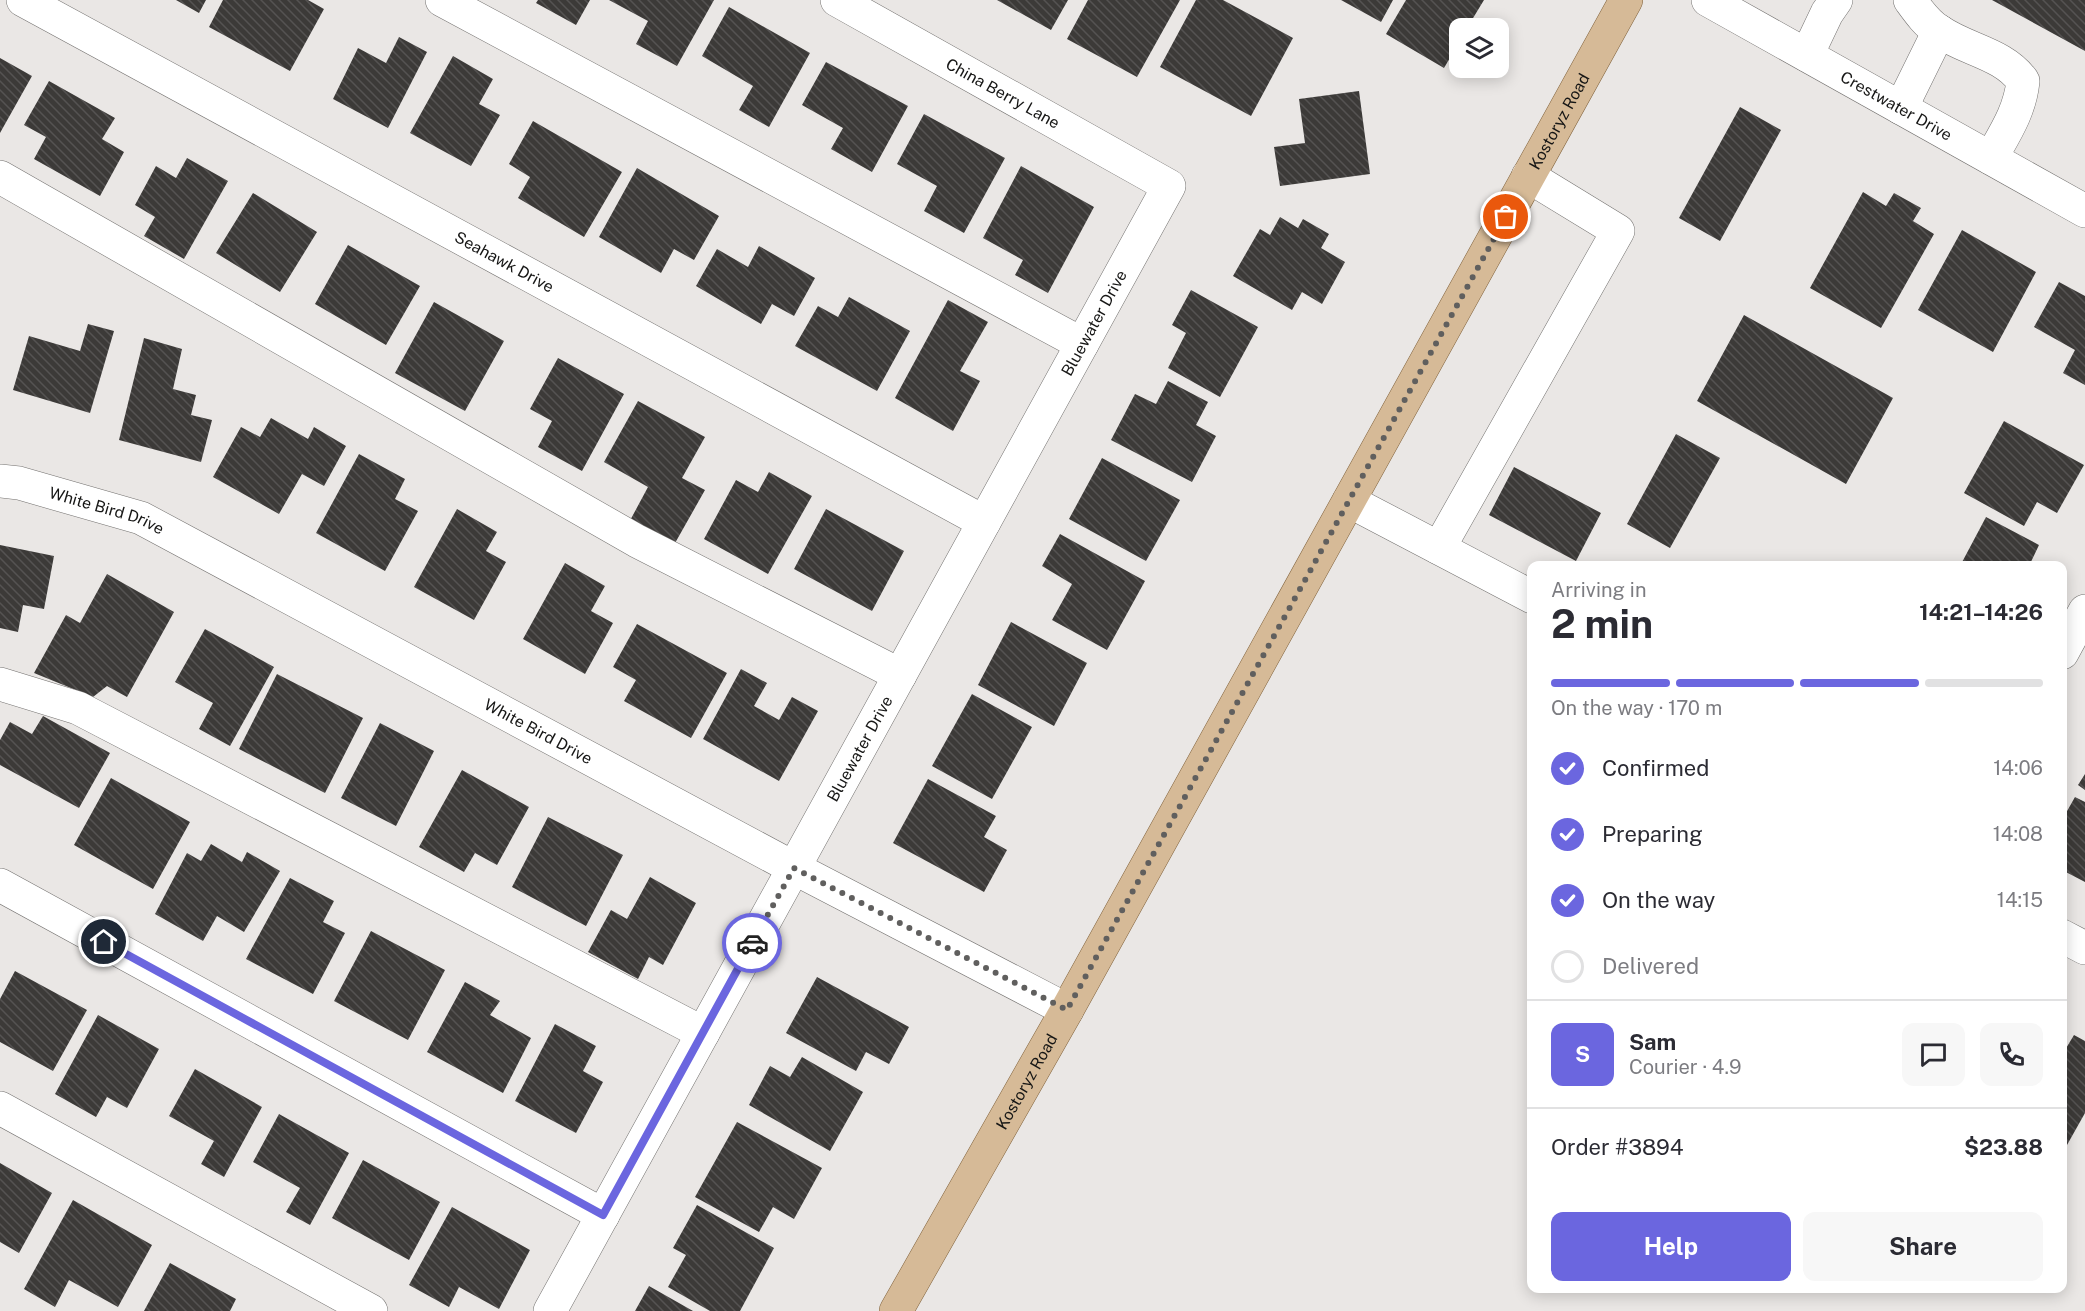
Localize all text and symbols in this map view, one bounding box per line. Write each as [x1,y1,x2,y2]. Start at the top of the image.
map controls [1449,18,1509,78]
button: layers [1449,18,1509,78]
street label: China Berry Lane [942,54,1063,133]
street label: Crestwater Drive [1837,67,1955,145]
street label: Kostoryz Road [1525,70,1594,173]
pin [1480,191,1531,242]
icon: bag [1489,200,1522,233]
street label: Seahawk Drive [451,227,557,297]
street label: Bluewater Drive [1057,267,1131,379]
street label: White Bird Drive [47,483,167,539]
text: Arriving in [1551,578,1646,602]
text: 14:21–14:26 [1919,599,2043,625]
text: 2 min [1551,601,1653,647]
street label: Bluewater Drive [823,692,897,805]
street label: White Bird Drive [481,695,596,768]
text: On the way · 170 m [1551,696,1722,720]
icon: check [1551,752,1584,785]
text: Confirmed [1602,755,1709,781]
text: 14:06 [1993,756,2043,780]
icon: check [1551,818,1584,851]
text: Preparing [1602,821,1703,847]
text: 14:08 [1993,822,2043,846]
icon: check [1551,884,1584,917]
text: On the way [1602,887,1715,913]
text: 14:15 [1997,888,2043,912]
courier [722,913,782,973]
pin [78,916,129,967]
icon: home [87,925,120,958]
icon: car [736,927,769,960]
text: Delivered [1602,953,1699,979]
button: chat [1902,1023,1965,1086]
button: phone [1980,1023,2043,1086]
text: Sam [1629,1029,1676,1055]
street label: Kostoryz Road [992,1030,1062,1133]
text: S [1575,1041,1590,1067]
text: Courier · 4.9 [1629,1055,1741,1079]
text: Order #3894 [1551,1134,1684,1160]
text: $23.88 [1964,1134,2043,1160]
button: Help [1551,1212,1791,1281]
button: Share [1803,1212,2043,1281]

